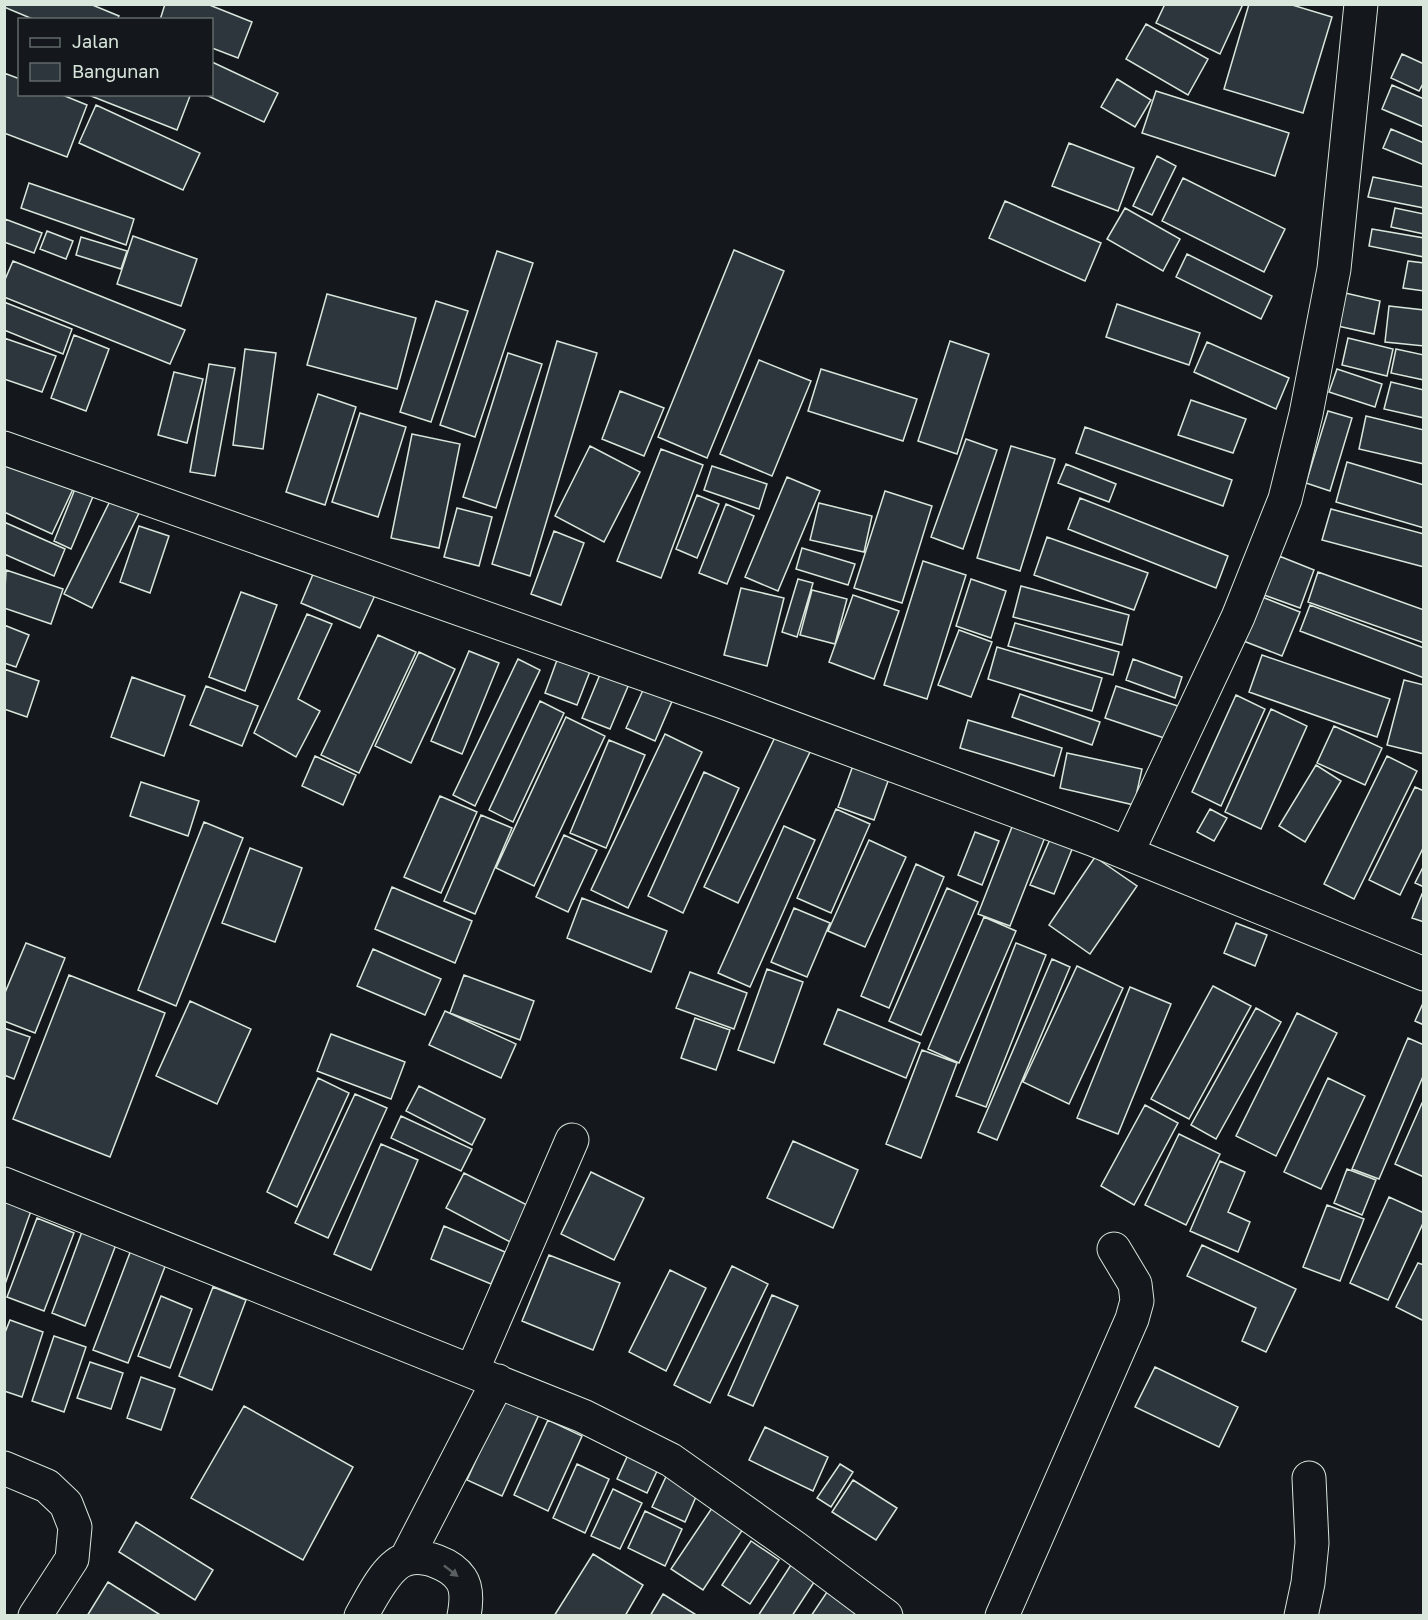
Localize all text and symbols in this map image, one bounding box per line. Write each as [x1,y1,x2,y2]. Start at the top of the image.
legend [18,18,213,96]
text: Jalan [72,30,119,52]
text: Bangunan [72,60,160,82]
one-way arrow [443,1564,458,1576]

